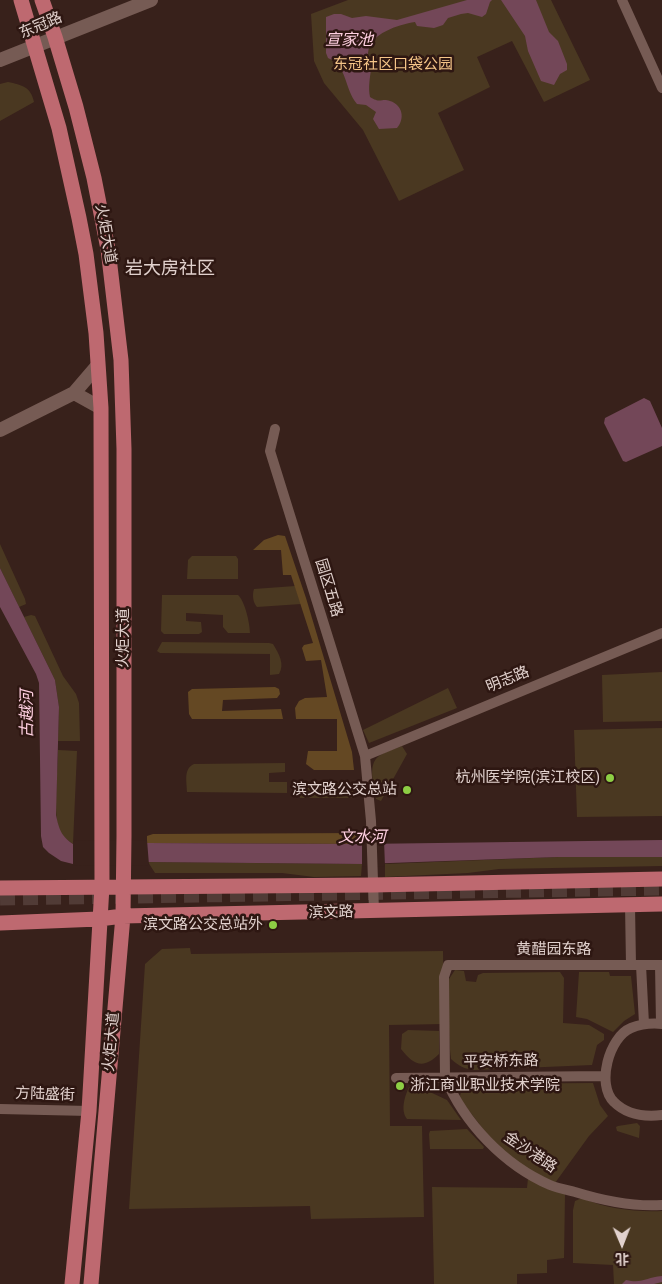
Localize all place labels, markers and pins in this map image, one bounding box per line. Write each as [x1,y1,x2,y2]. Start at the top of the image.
place label: 杭州医学院(滨江校区) [456,769,600,787]
marker: 杭州医学院(滨江校区) [604,772,616,784]
place label: 滨文路公交总站 [292,781,397,799]
marker: 滨文路公交总站 [401,784,413,796]
place label: 滨文路公交总站外 [143,916,263,934]
marker: 滨文路公交总站外 [267,919,279,931]
place label: 浙江商业职业技术学院 [410,1077,560,1095]
marker: 浙江商业职业技术学院 [394,1080,406,1092]

